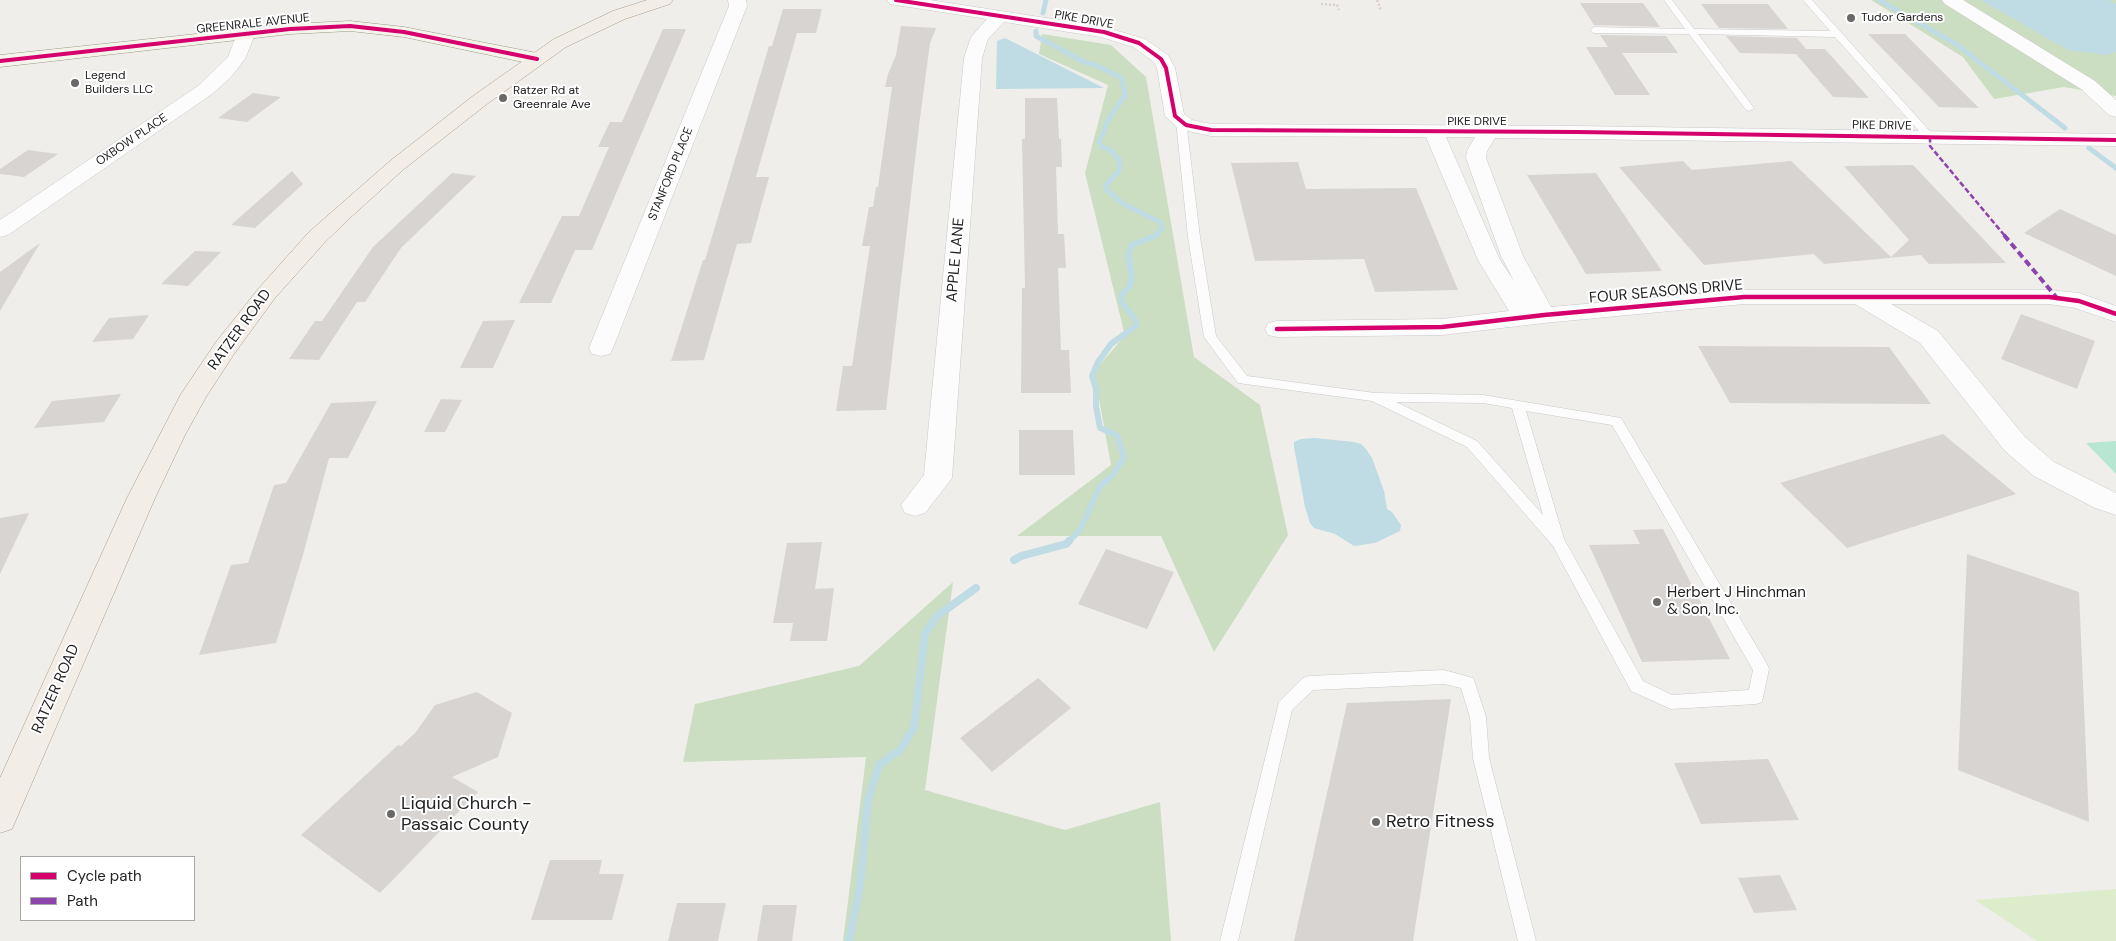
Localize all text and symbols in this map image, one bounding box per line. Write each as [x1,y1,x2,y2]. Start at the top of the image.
street label: PIKE DRIVE [1053,8,1115,32]
street label: GREENRALE AVENUE [196,11,310,37]
place label: Tudor Gardens [1861,11,1943,25]
marker: Tudor Gardens [1845,12,1857,24]
place label: Legend Builders LLC [85,69,153,97]
marker: Legend Builders LLC [69,77,81,89]
place label: Ratzer Rd at Greenrale Ave [513,84,591,112]
marker: Ratzer Rd at Greenrale Ave [497,92,509,104]
street label: OXBOW PLACE [94,111,170,169]
street label: PIKE DRIVE [1447,115,1507,129]
street label: PIKE DRIVE [1852,118,1912,134]
street label: STANFORD PLACE [646,125,696,223]
street label: APPLE LANE [943,217,969,303]
street label: FOUR SEASONS DRIVE [1588,276,1744,308]
street label: RATZER ROAD [205,286,275,374]
place label: Herbert J Hinchman & Son, Inc. [1667,584,1806,619]
marker: Herbert J Hinchman & Son, Inc. [1651,596,1663,608]
street label: RATZER ROAD [28,642,84,736]
place label: Liquid Church - Passaic County [401,793,532,836]
marker: Liquid Church - Passaic County [385,808,397,820]
place label: Retro Fitness [1386,811,1495,833]
marker: Retro Fitness [1370,816,1382,828]
legend [20,856,195,921]
text: Cycle path [67,866,142,886]
text: Path [67,891,98,911]

